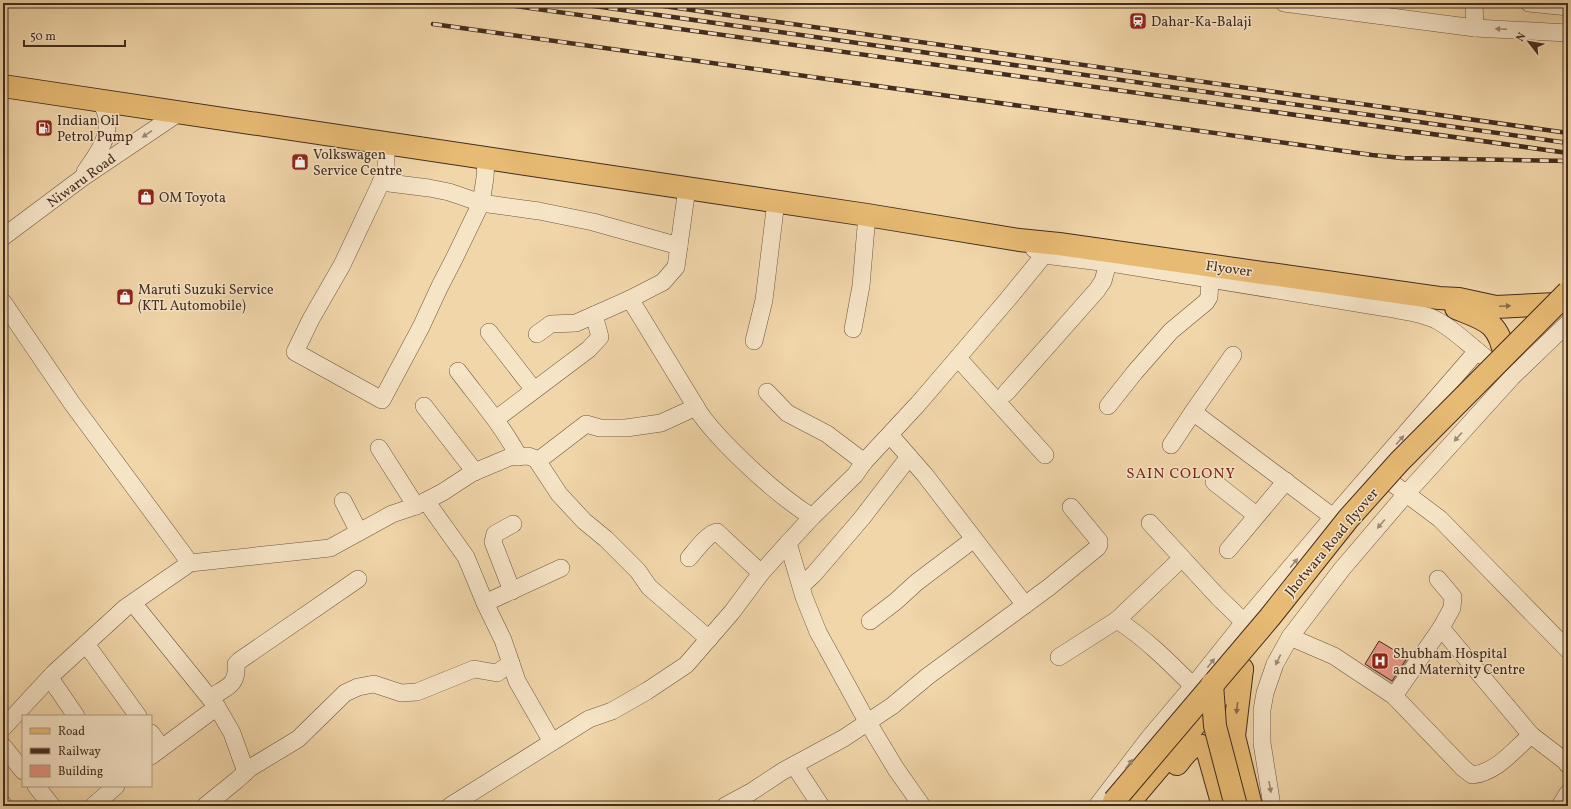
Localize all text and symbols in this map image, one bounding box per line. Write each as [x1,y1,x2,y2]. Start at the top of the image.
station icon: Dahar-Ka-Balaji [1128,11,1148,31]
place label: Dahar-Ka-Balaji [1151,13,1252,32]
scale bar [24,22,125,48]
north arrow [1509,22,1549,62]
one-way arrow [1494,26,1507,32]
text: 50 m [30,29,56,45]
text: N [1513,30,1530,45]
place label: Indian Oil Petrol Pump [57,112,133,147]
fuel station icon: Indian Oil Petrol Pump [34,118,54,138]
one-way arrow [142,130,153,138]
place label: Volkswagen Service Centre [313,146,402,181]
street label: Niwaru Road [44,150,120,213]
shop icon: Volkswagen Service Centre [290,152,310,172]
shop icon: OM Toyota [136,187,156,207]
place label: OM Toyota [159,189,226,208]
street label: Flyover [1204,257,1253,282]
place label: Maruti Suzuki Service (KTL Automobile) [138,281,274,316]
shop icon: Maruti Suzuki Service (KTL Automobile) [115,287,135,307]
one-way arrow [1499,303,1511,310]
one-way arrow [1453,432,1463,442]
one-way arrow [1395,434,1404,445]
district label: SAIN COLONY [1126,464,1236,485]
street label: Jhotwara Road flyover [1281,485,1383,601]
one-way arrow [1377,518,1386,529]
one-way arrow [1289,558,1298,568]
place label: Shubham Hospital and Maternity Centre [1393,645,1525,680]
hospital icon: Shubham Hospital and Maternity Centre [1370,651,1390,671]
one-way arrow [1274,655,1281,666]
one-way arrow [1207,658,1215,669]
one-way arrow [1234,701,1241,714]
legend [22,715,152,787]
text: Road [58,724,85,740]
text: Railway [58,744,101,760]
one-way arrow [1125,758,1133,769]
text: Building [58,764,103,780]
one-way arrow [1267,781,1273,793]

